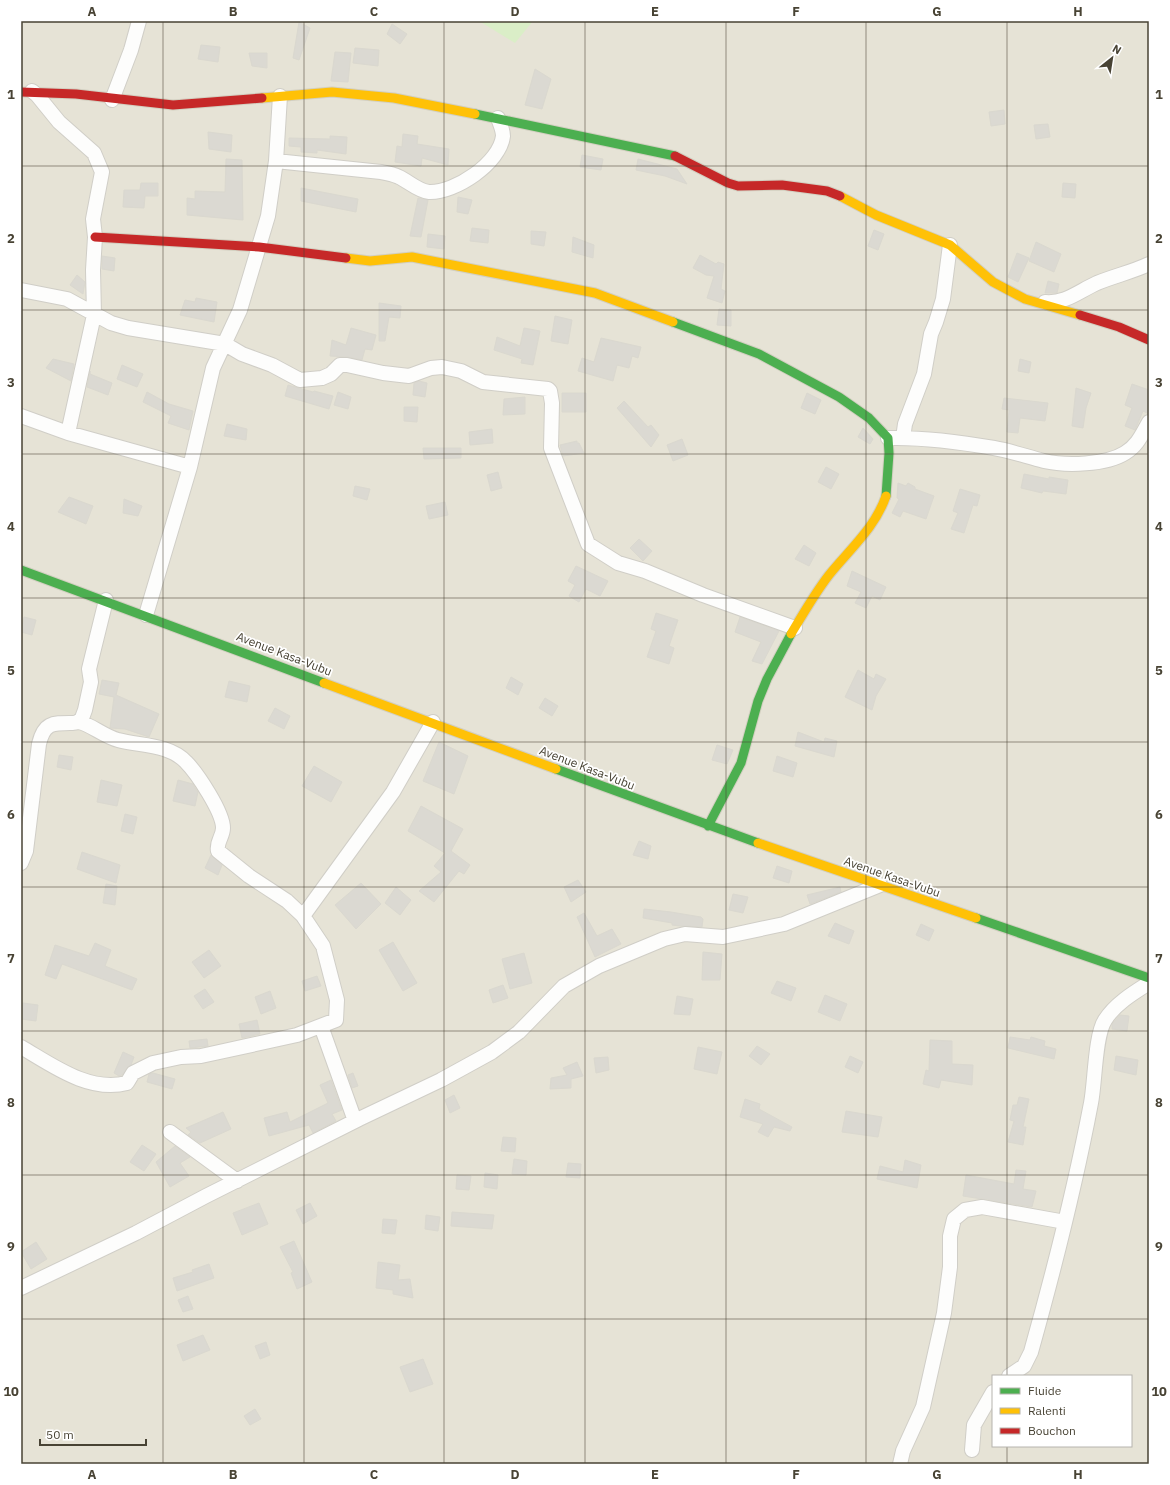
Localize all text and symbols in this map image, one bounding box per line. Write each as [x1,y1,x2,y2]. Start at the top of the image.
text: A [88,3,97,20]
text: B [229,3,238,20]
text: C [370,3,379,20]
text: D [510,3,520,20]
text: E [651,3,659,20]
text: F [792,3,800,20]
text: G [932,3,942,20]
text: H [1073,3,1083,20]
north arrow [1092,38,1132,78]
text: N [1110,41,1124,57]
text: 1 [7,86,15,103]
text: 1 [1155,86,1163,103]
text: 2 [7,230,15,247]
text: 2 [1155,230,1163,247]
text: 3 [7,374,15,391]
text: 3 [1155,374,1163,391]
text: 4 [7,518,15,535]
text: 4 [1155,518,1163,535]
street label: Avenue Kasa-Vubu [234,628,334,679]
text: 5 [7,662,15,679]
text: 5 [1155,662,1163,679]
street label: Avenue Kasa-Vubu [537,742,637,793]
text: 6 [7,806,15,823]
text: 6 [1155,806,1163,823]
street label: Avenue Kasa-Vubu [842,853,942,900]
text: 7 [7,950,15,967]
text: 7 [1155,950,1163,967]
text: 8 [7,1094,15,1111]
text: 8 [1155,1094,1163,1111]
text: 9 [7,1238,15,1255]
text: 9 [1155,1238,1163,1255]
legend [992,1375,1132,1447]
text: 10 [3,1383,19,1400]
text: Fluide [1028,1383,1062,1398]
text: 10 [1151,1383,1167,1400]
text: Ralenti [1028,1403,1066,1418]
scale bar [40,1421,146,1447]
text: Bouchon [1028,1423,1076,1438]
text: 50 m [46,1427,74,1442]
text: A [88,1466,97,1483]
text: B [229,1466,238,1483]
text: C [370,1466,379,1483]
text: D [510,1466,520,1483]
text: E [651,1466,659,1483]
text: F [792,1466,800,1483]
text: G [932,1466,942,1483]
text: H [1073,1466,1083,1483]

